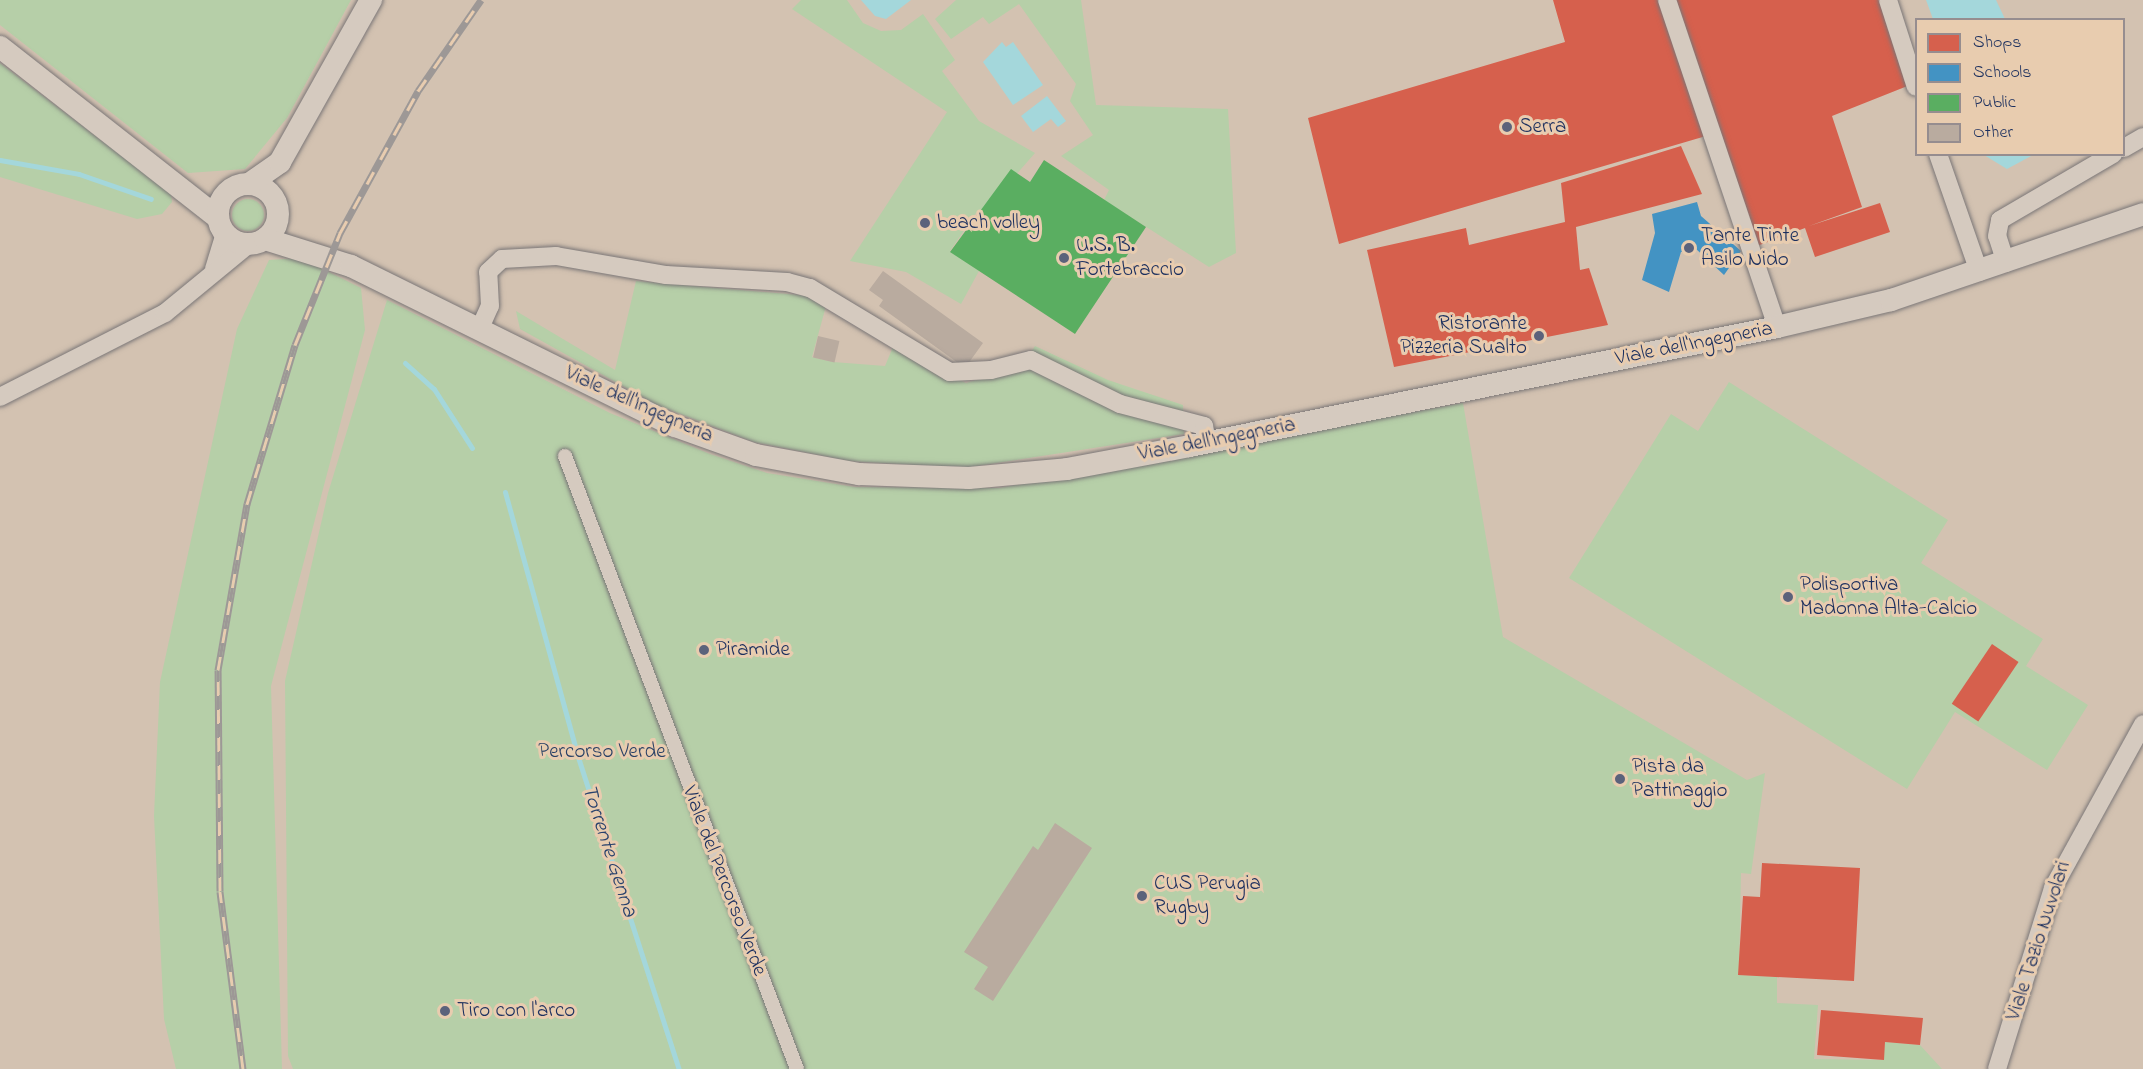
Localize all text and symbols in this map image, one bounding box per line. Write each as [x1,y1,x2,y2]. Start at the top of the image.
legend [1915,18,2125,156]
text: Shops [1973,30,2021,56]
text: Schools [1973,60,2031,86]
text: Public [1973,90,2016,116]
place label: Serra [1519,114,1566,140]
marker: Serra [1500,120,1514,134]
text: Other [1973,120,2013,146]
place label: beach volley [937,210,1040,236]
marker: beach volley [918,216,932,230]
place label: Tante Tinte Asilo Nido [1701,223,1799,273]
place label: U.S. B. Fortebraccio [1076,233,1184,283]
marker: Tante Tinte Asilo Nido [1682,241,1696,255]
marker: U.S. B. Fortebraccio [1057,251,1071,265]
place label: Ristorante Pizzeria Sualto [1400,311,1527,361]
street label: Viale dell'Ingegneria [1613,316,1775,372]
marker: Ristorante Pizzeria Sualto [1532,329,1546,343]
street label: Viale dell'Ingegneria [561,361,717,449]
street label: Viale dell'Ingegneria [1136,412,1298,468]
place label: Polisportiva Madonna Alta-Calcio [1800,572,1977,622]
marker: Polisportiva Madonna Alta-Calcio [1781,590,1795,604]
place label: Piramide [716,637,790,663]
marker: Piramide [697,643,711,657]
park label: Percorso Verde [538,739,666,765]
place label: Pista da Pattinaggio [1632,754,1727,804]
marker: Pista da Pattinaggio [1613,772,1627,786]
water label: Torrente Genna [574,782,642,920]
street label: Viale del Percorso Verde [676,782,772,980]
street label: Viale Tazio Nuvolari [2001,858,2077,1024]
place label: CUS Perugia Rugby [1154,871,1261,921]
marker: CUS Perugia Rugby [1135,889,1149,903]
place label: Tiro con l'arco [457,998,575,1024]
marker: Tiro con l'arco [438,1004,452,1018]

